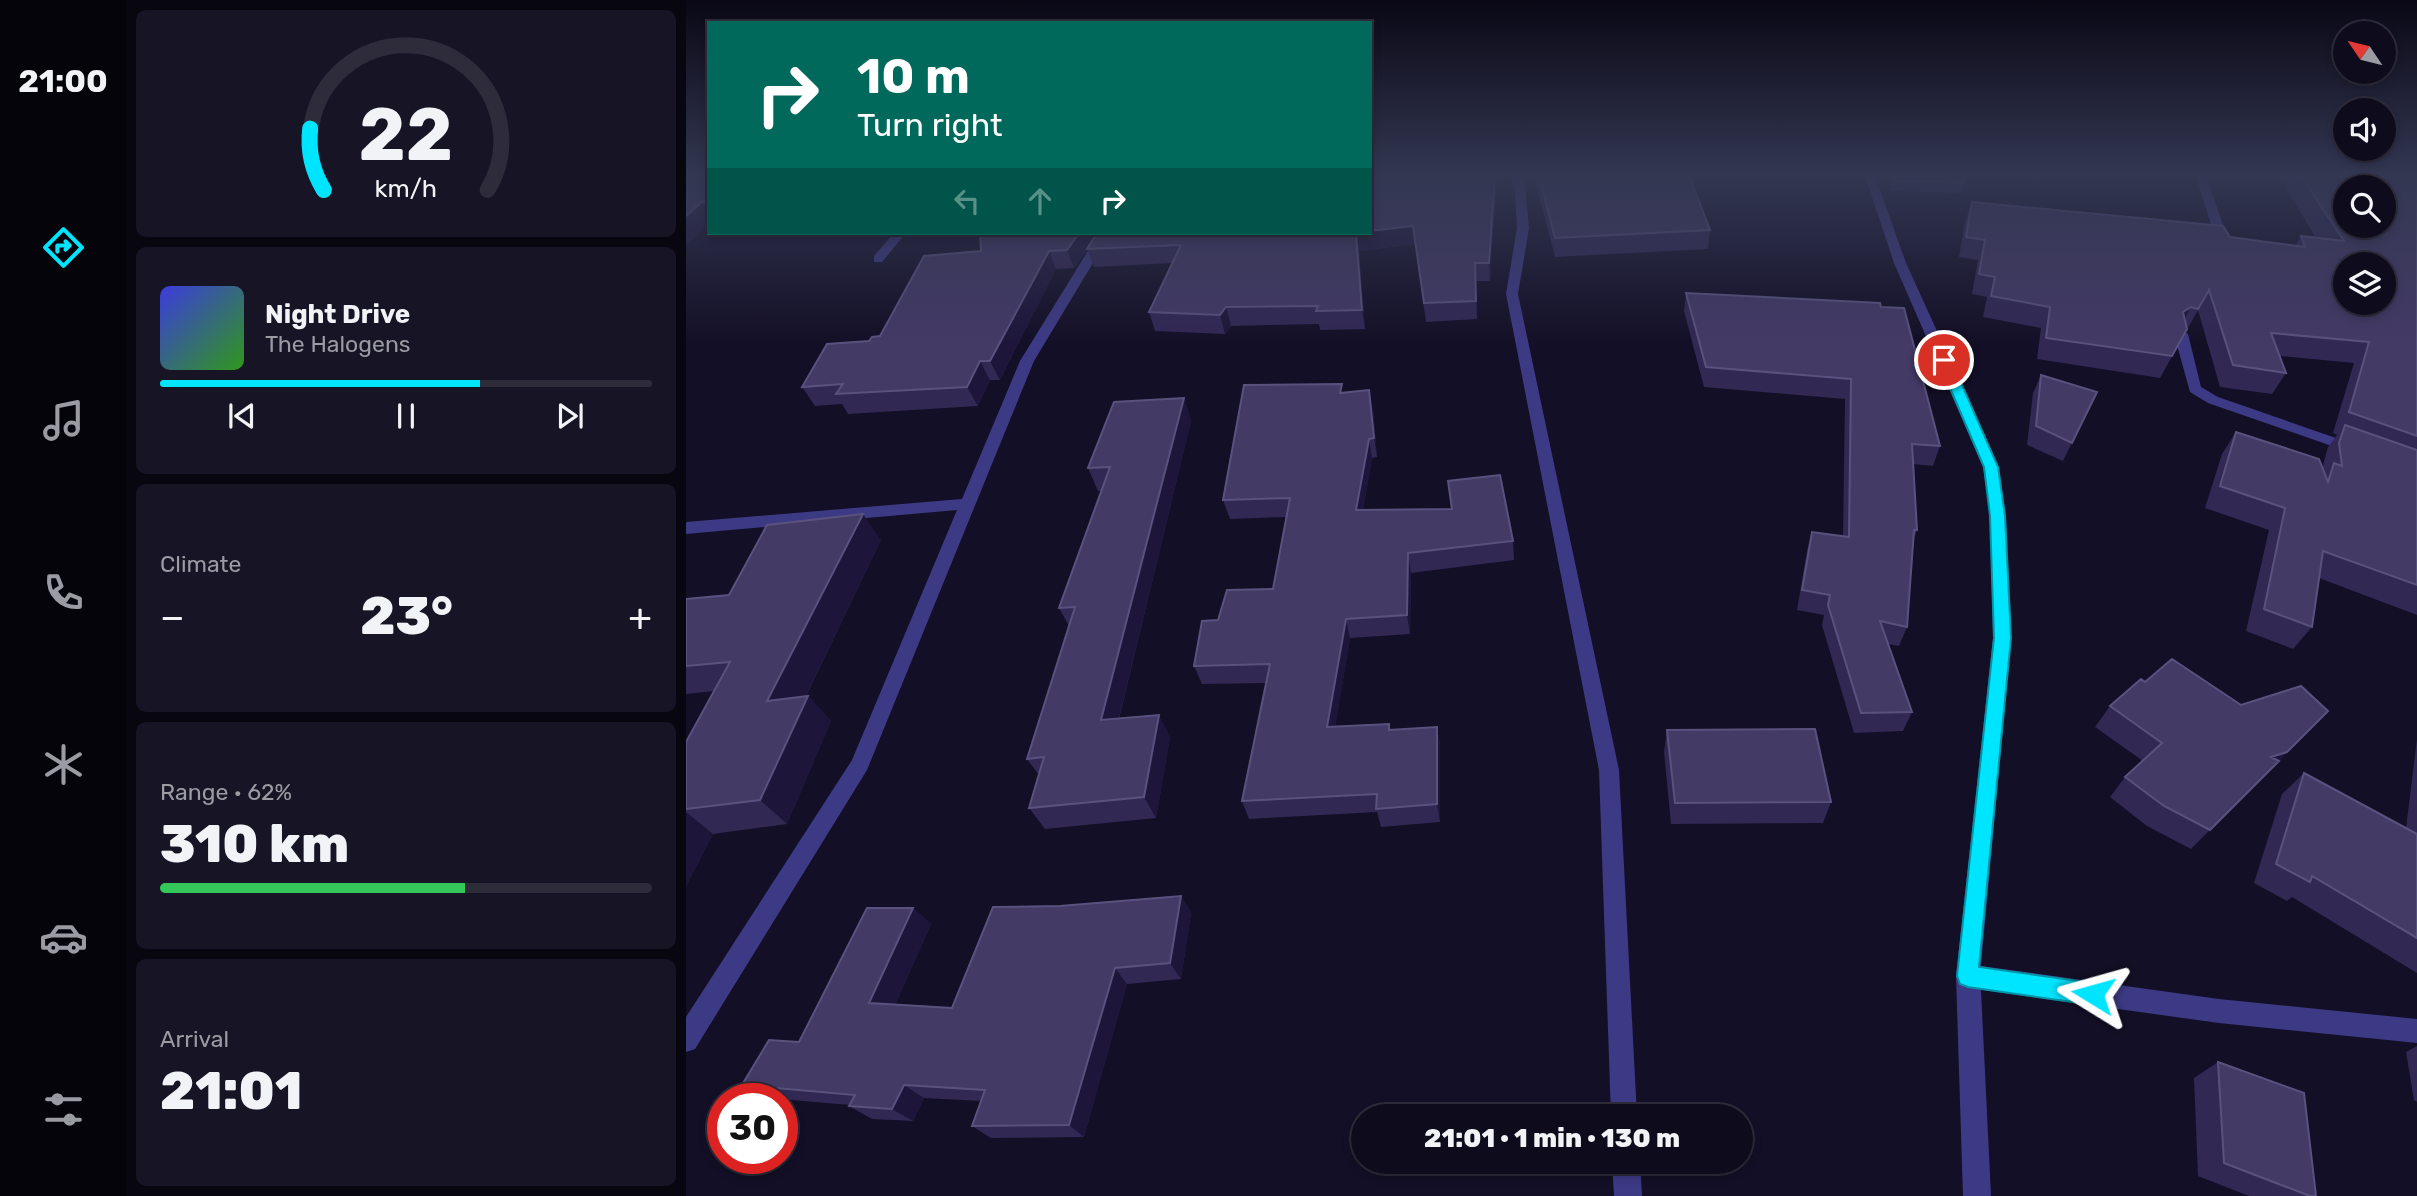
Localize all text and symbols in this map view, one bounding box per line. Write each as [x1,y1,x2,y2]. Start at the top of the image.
north arrow [2333,21,2396,84]
map controls [2333,21,2396,315]
text: 10 m [857,47,970,105]
icon: right [742,49,833,140]
text: 21:00 [18,62,108,100]
text: 22 [359,92,453,178]
button: sound [2333,98,2396,161]
text: Turn right [857,106,1002,144]
text: km/h [375,173,437,202]
button: search [2333,175,2396,238]
icon: left [948,182,986,220]
icon: ahead [1021,182,1059,220]
icon: right [1094,182,1132,220]
icon: directions [39,223,88,272]
button: layers [2333,252,2396,315]
text: Night Drive [265,299,410,330]
text: The Halogens [265,330,411,358]
pin [1914,330,1974,390]
icon: arrive [1925,341,1963,379]
icon: music [39,396,88,445]
icon: previous [223,397,261,435]
icon: pause [387,397,425,435]
icon: next [551,397,589,435]
text: Climate [160,550,241,578]
icon: phone [39,568,88,617]
text: 23° [360,585,453,647]
text: − [160,594,185,640]
text: + [628,594,652,640]
icon: climate [39,740,88,789]
text: Range · 62% [160,778,292,806]
text: 310 km [160,813,349,875]
icon: car [39,913,88,962]
position arrow [2056,957,2130,1031]
text: Arrival [160,1025,229,1053]
text: 21:01 [160,1060,302,1122]
speed limit sign: 30 [707,1083,798,1174]
icon: filters [39,1085,88,1134]
text: 21:01 · 1 min · 130 m [1424,1123,1680,1154]

